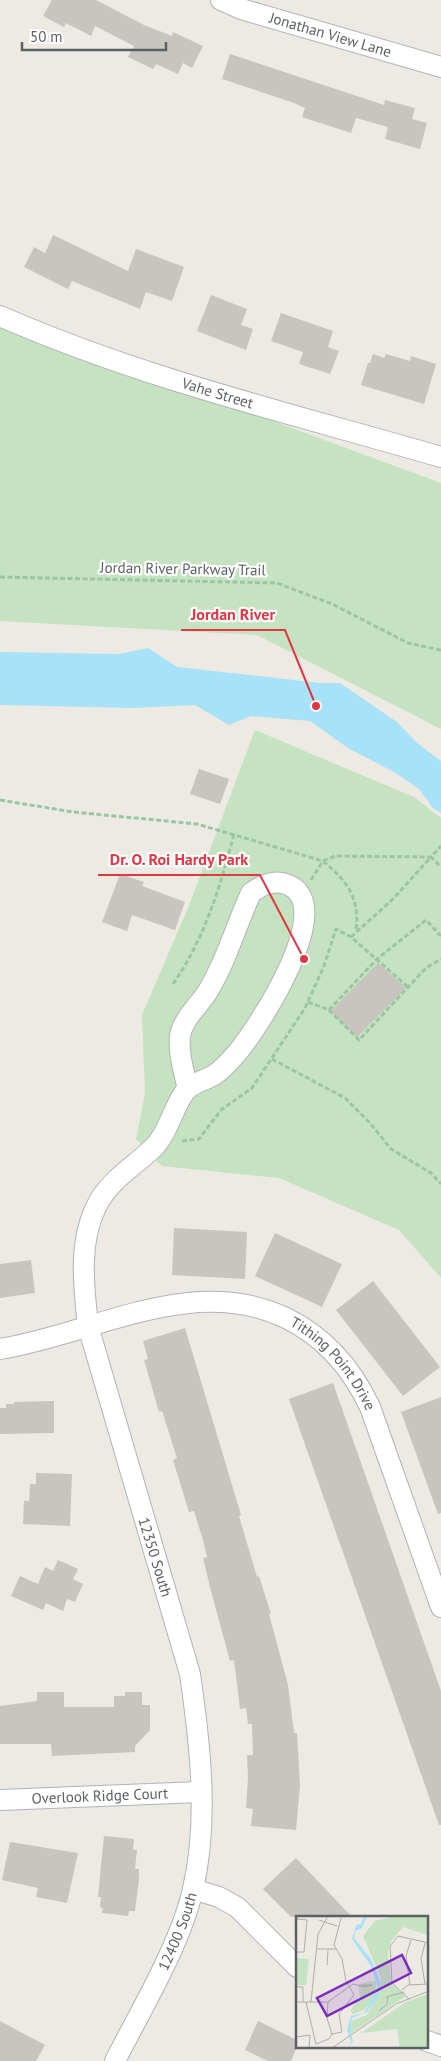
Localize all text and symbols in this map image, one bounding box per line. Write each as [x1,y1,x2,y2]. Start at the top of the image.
street label: Jonathan View Lane [266,7,394,61]
scale bar [22,20,166,52]
text: 50 m [30,27,63,46]
street label: Vahe Street [179,373,255,412]
street label: Jordan River Parkway Trail [99,558,267,579]
callout: Jordan River [181,599,285,630]
text: Jordan River [190,604,275,624]
callout: Dr. O. Roi Hardy Park [98,844,260,875]
text: Dr. O. Roi Hardy Park [110,849,248,869]
street label: Tithing Point Drive [287,1312,380,1413]
street label: 12350 South [134,1515,177,1599]
street label: Overlook Ridge Court [31,1783,169,1808]
street label: 12400 South [153,1890,201,1974]
inset map [296,1916,428,2048]

